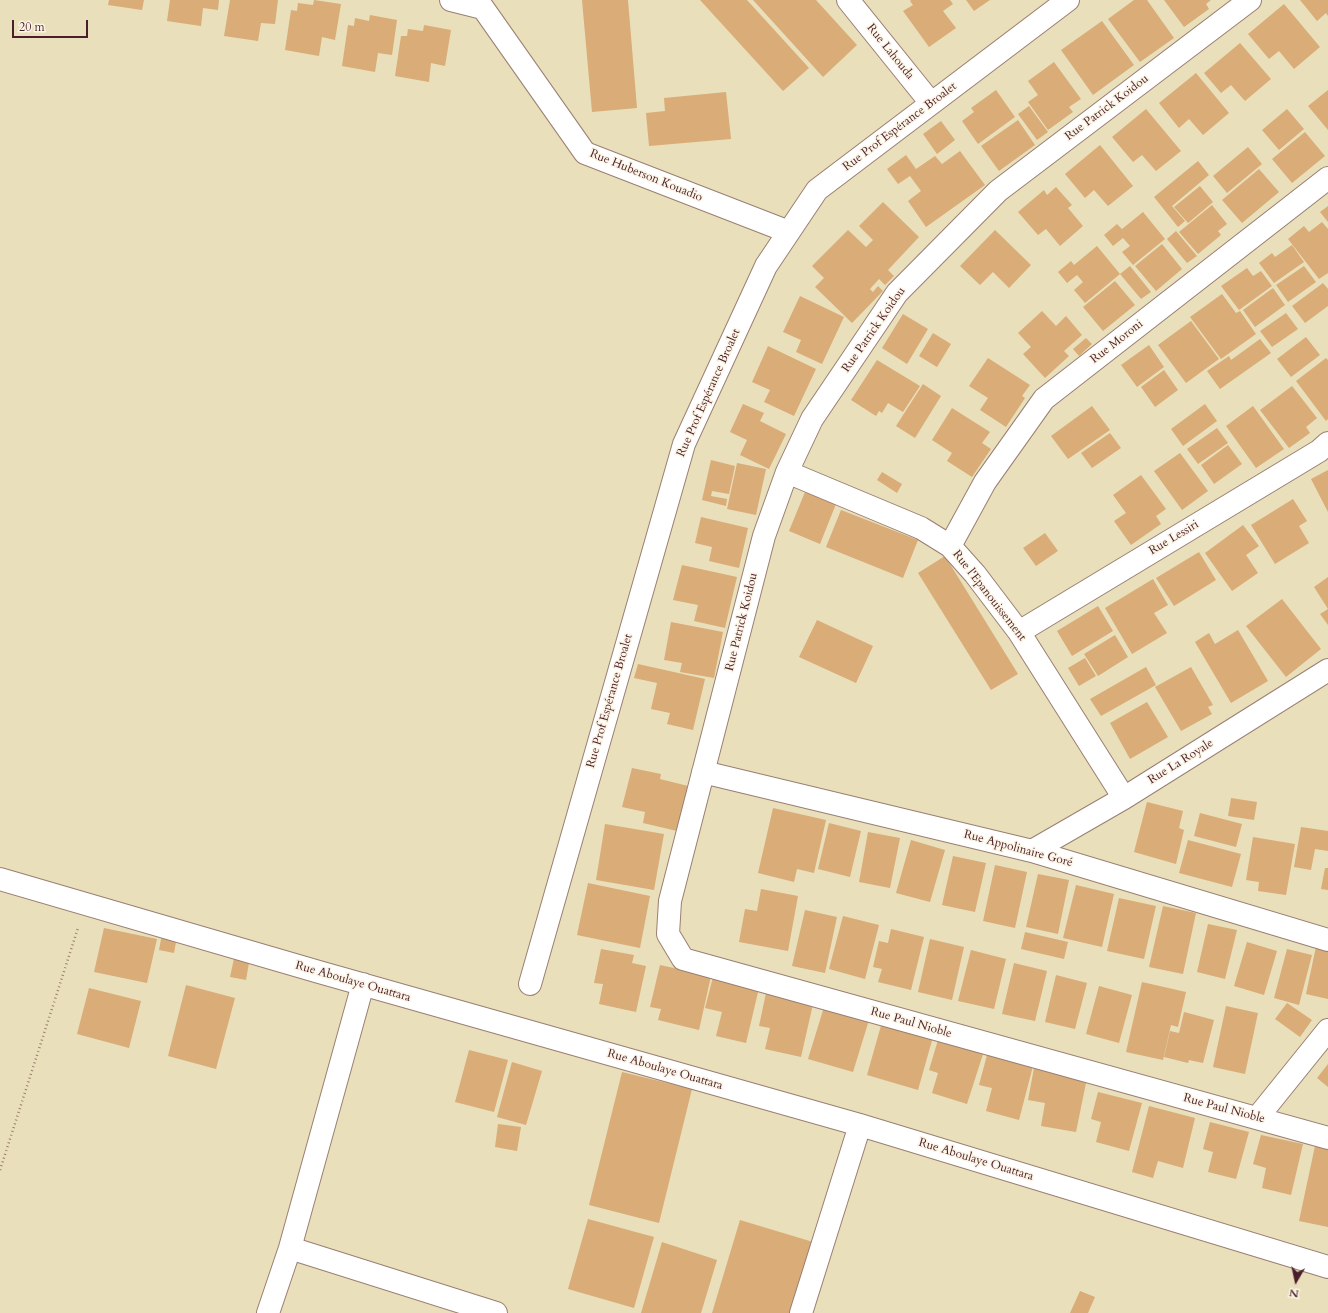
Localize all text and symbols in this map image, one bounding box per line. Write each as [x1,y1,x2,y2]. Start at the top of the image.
scale bar [14,12,90,38]
text: 20 m [19,19,45,35]
street label: Rue Lahouda [863,21,917,83]
street label: Rue Patrick Koidou [1062,72,1152,144]
street label: Rue Prof Espérance Broalet [840,80,960,174]
street label: Rue Huberson Kouadio [587,147,705,205]
street label: Rue Patrick Koidou [839,285,909,375]
street label: Rue Moroni [1088,317,1146,367]
street label: Rue Prof Espérance Broalet [674,327,744,459]
street label: Rue Lessiri [1147,518,1201,558]
street label: Rue l'Epanouissement [949,548,1029,644]
street label: Rue Patrick Koidou [723,571,761,673]
street label: Rue Prof Espérance Broalet [584,632,636,770]
street label: Rue La Royale [1146,736,1216,788]
street label: Rue Appolinaire Goré [962,828,1074,870]
street label: Rue Aboulaye Ouattara [294,959,412,1005]
street label: Rue Paul Nioble [869,1005,953,1041]
street label: Rue Aboulaye Ouattara [606,1047,724,1093]
street label: Rue Paul Nioble [1182,1091,1266,1127]
street label: Rue Aboulaye Ouattara [917,1136,1035,1184]
north arrow [1276,1261,1316,1301]
text: N [1288,1285,1300,1302]

